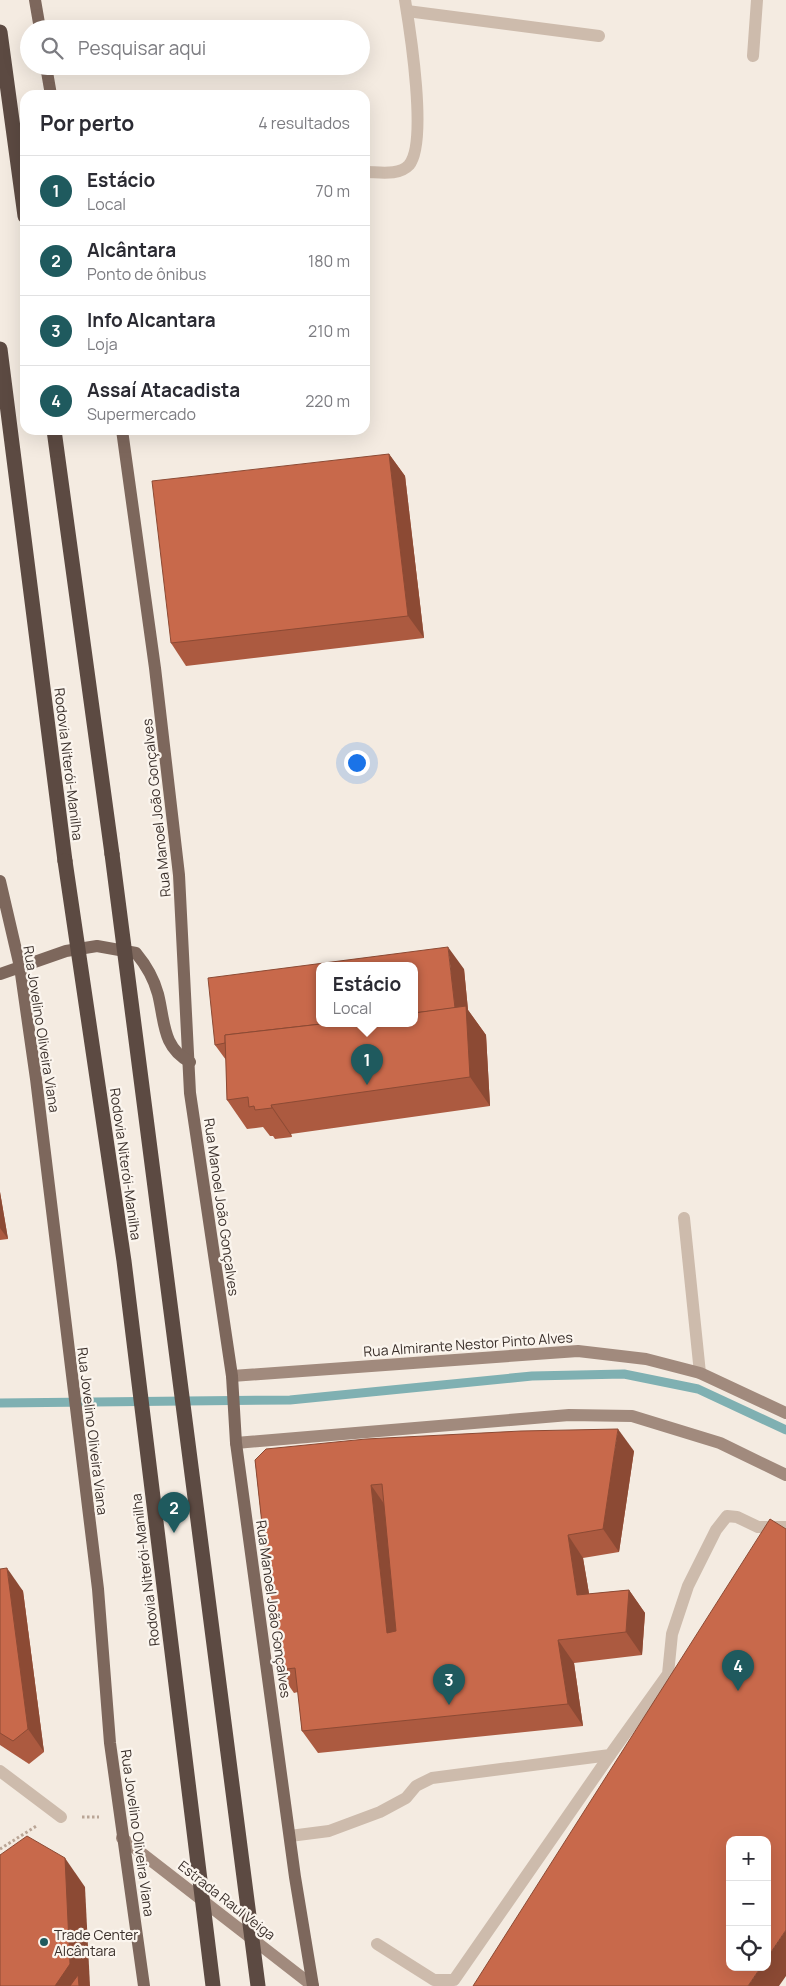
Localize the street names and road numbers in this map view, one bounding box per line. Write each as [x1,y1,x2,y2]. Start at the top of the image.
street label: Rodovia Niterói-Manilha [50,687,88,841]
street label: Rua Manoel João Gonçalves [137,718,175,898]
street label: Rua Jovelino Oliveira Viana [19,944,65,1114]
street label: Rodovia Niterói-Manilha [106,1087,146,1241]
street label: Rua Manoel João Gonçalves [200,1117,244,1297]
street label: Rua Almirante Nestor Pinto Alves [363,1327,573,1361]
street label: Rua Jovelino Oliveira Viana [73,1346,113,1516]
street label: Rodovia Niterói-Manilha [126,1493,164,1647]
street label: Rua Manoel João Gonçalves [252,1519,296,1699]
street label: Rua Jovelino Oliveira Viana [117,1748,159,1918]
street label: Estrada Raul Veiga [174,1856,280,1944]

